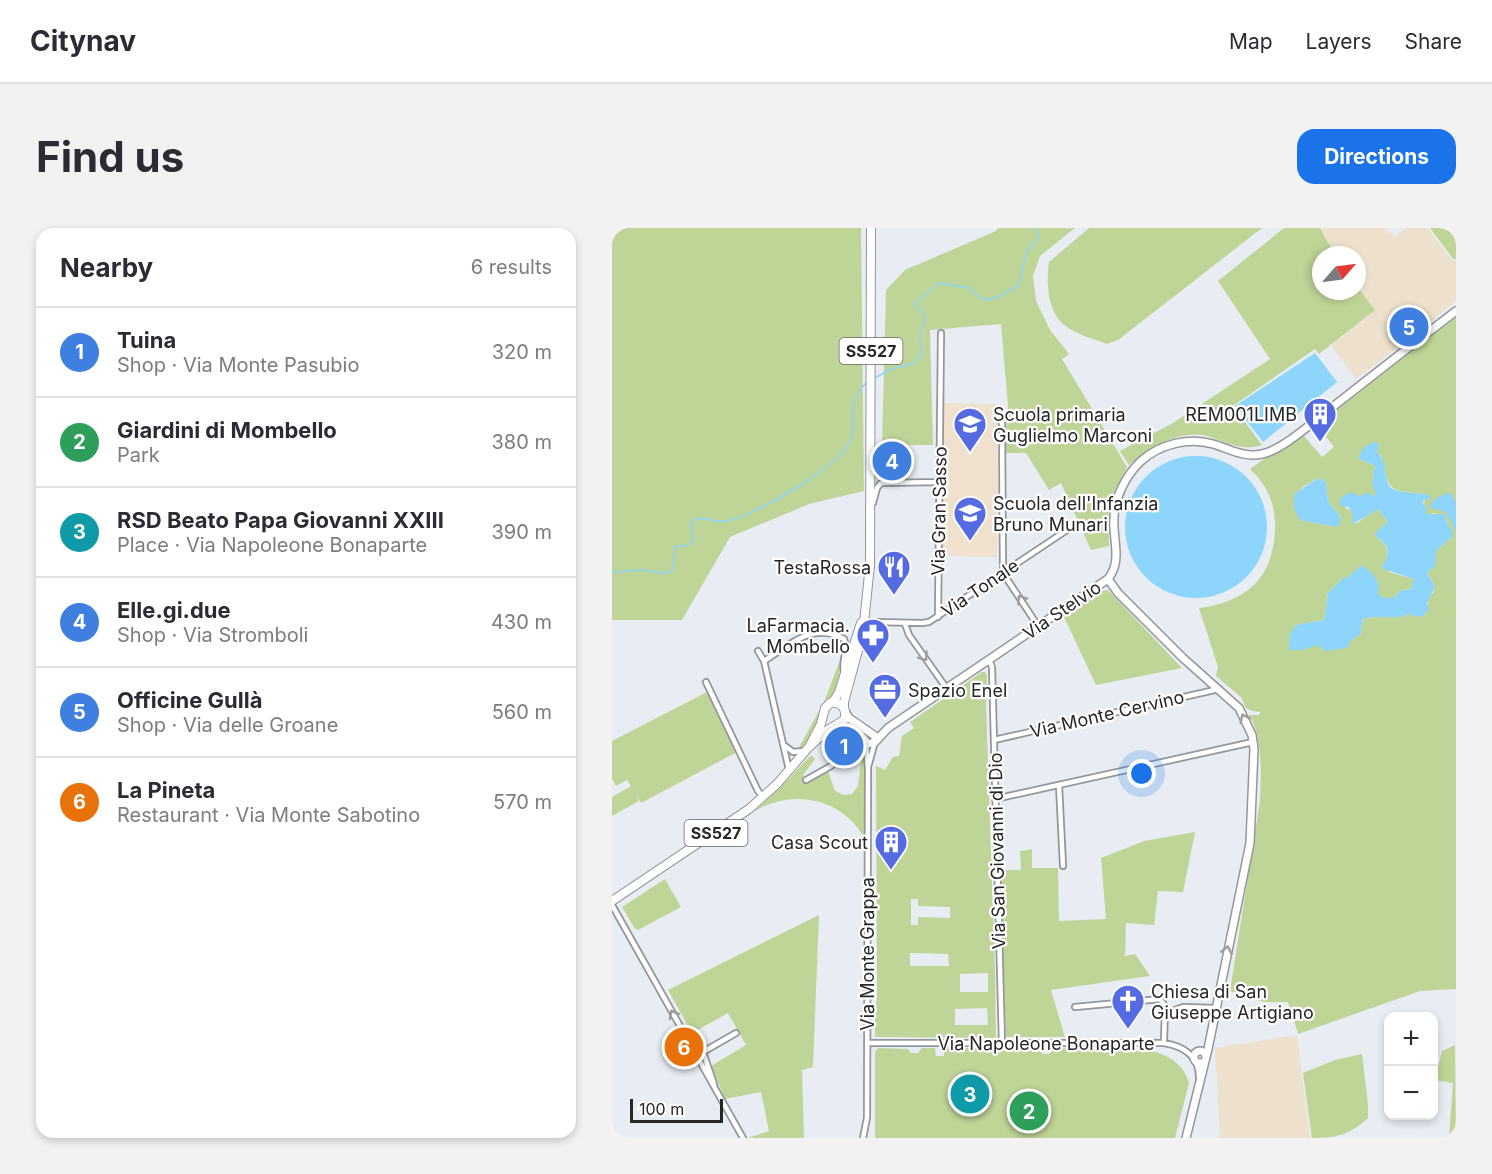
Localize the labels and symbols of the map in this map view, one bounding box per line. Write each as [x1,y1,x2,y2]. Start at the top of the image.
north arrow [1312,246,1366,300]
pin: 5 [1390,304,1428,350]
road number: SS527 [840,338,902,364]
building icon: REM001LIMB [1302,396,1338,443]
place label: Scuola primaria Guglielmo Marconi [993,404,1152,446]
place label: REM001LIMB [1185,404,1297,425]
school or university icon: Scuola primaria Guglielmo Marconi [952,406,988,453]
pin: 4 [872,438,912,484]
street label: Via Gran Sasso [927,446,951,576]
place label: Scuola dell'Infanzia Bruno Munari [993,493,1158,535]
school or university icon: Scuola dell'Infanzia Bruno Munari [952,495,988,542]
restaurant icon: TestaRossa [876,549,912,596]
street label: Via Tonale [937,555,1023,621]
place label: TestaRossa [773,557,871,578]
street label: Via Stelvio [1019,576,1105,644]
one-way arrow [1017,595,1028,606]
place label: LaFarmacia. Mombello [747,615,850,657]
pharmacy icon: LaFarmacia. Mombello [855,617,891,664]
one-way arrow [917,650,928,661]
office icon: Spazio Enel [867,672,903,719]
place label: Spazio Enel [908,680,1007,701]
street label: Via Monte Cervino [1028,686,1186,742]
one-way arrow [1240,713,1251,724]
pin: 1 [824,724,864,768]
street label: Via San Giovanni di Dio [985,752,1009,950]
your location [1127,759,1156,788]
road number: SS527 [684,820,748,846]
building icon: Casa Scout [873,824,909,871]
place label: Casa Scout [771,832,868,853]
street label: Via Monte Grappa [857,877,878,1031]
one-way arrow [1220,945,1233,955]
place label: Chiesa di San Giuseppe Artigiano [1151,981,1314,1023]
church icon: Chiesa di San Giuseppe Artigiano [1110,983,1146,1030]
one-way arrow [669,1010,680,1020]
pin: 6 [664,1024,704,1070]
street label: Via Napoleone Bonaparte [937,1033,1155,1054]
pin: 3 [950,1072,990,1116]
pin: 2 [1010,1088,1048,1134]
scale bar [630,1096,723,1124]

